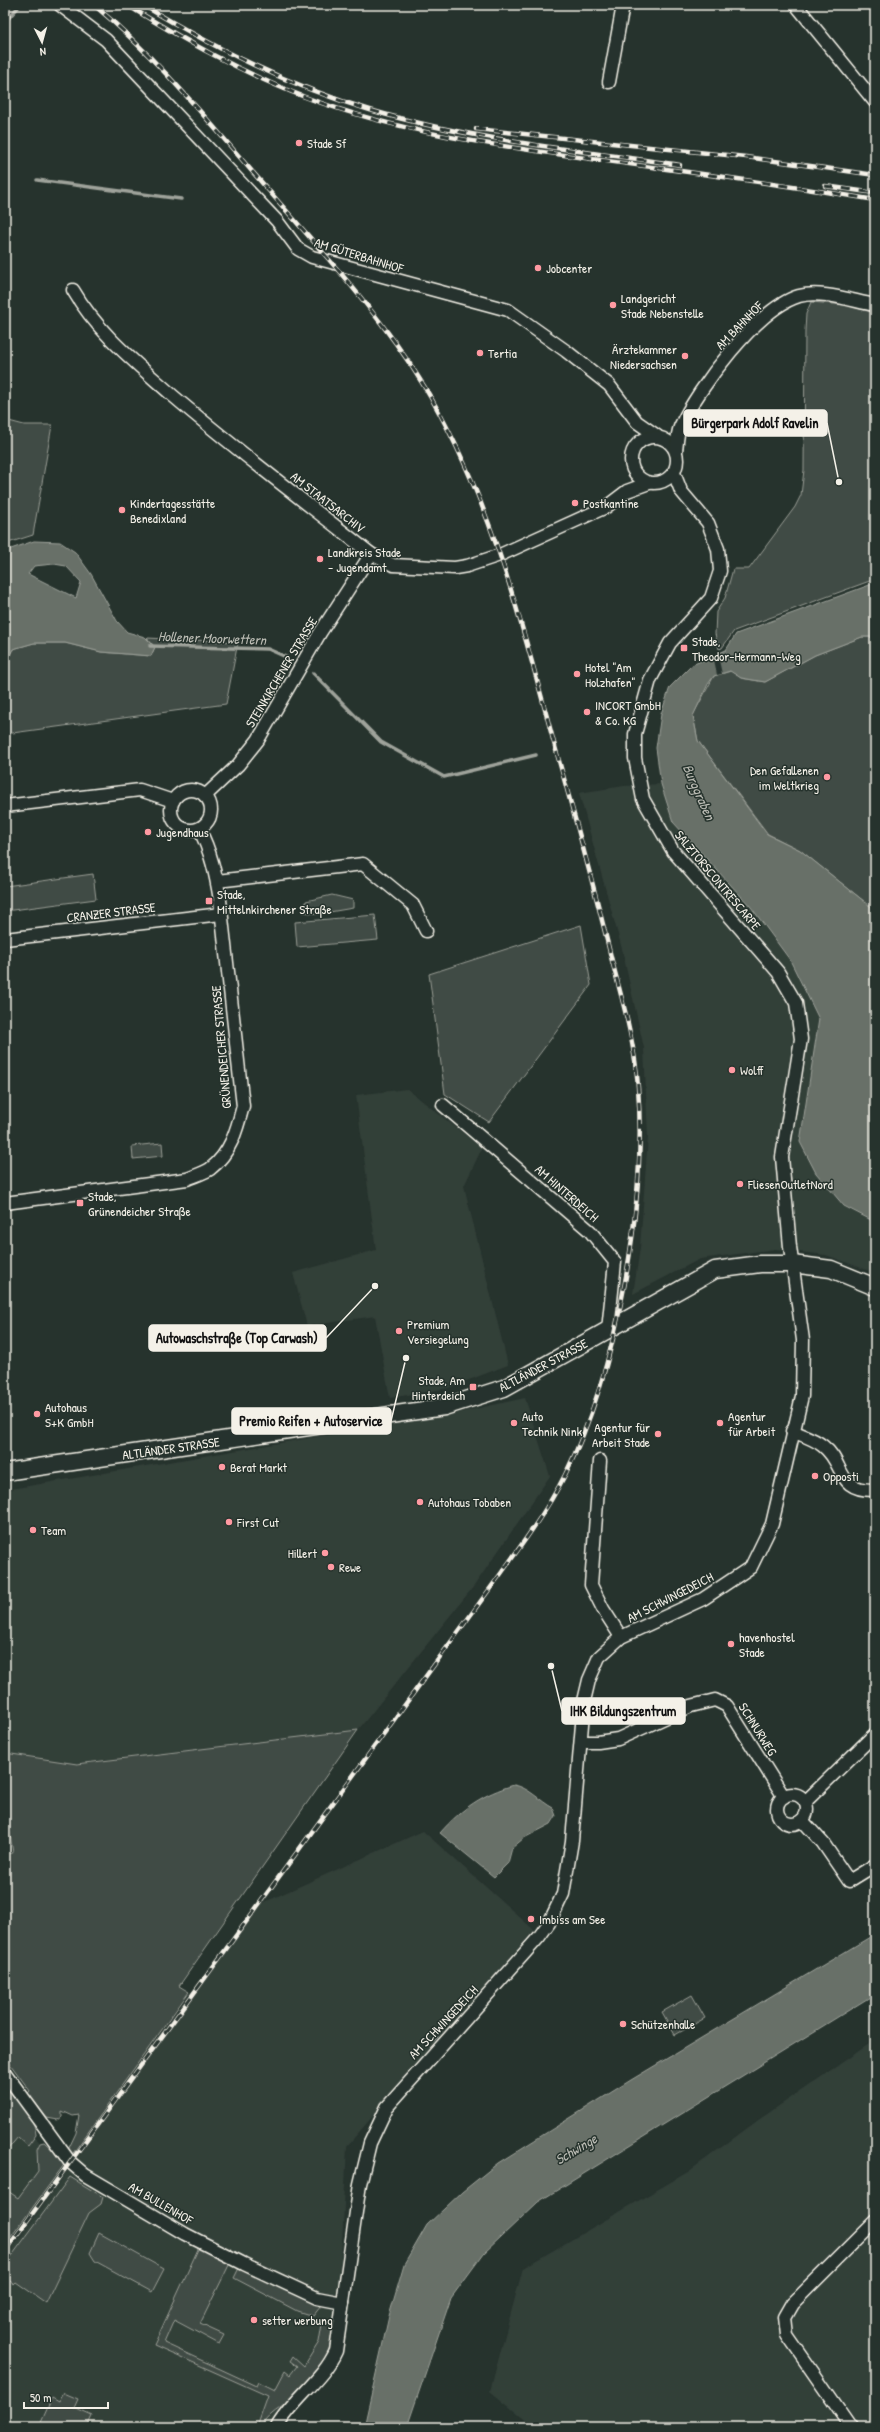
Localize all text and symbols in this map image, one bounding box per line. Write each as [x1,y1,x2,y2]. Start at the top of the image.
north arrow [22,22,62,62]
text: N [39,45,47,59]
place label: Stade Sf [307,134,347,152]
marker: Stade Sf [294,138,304,148]
street label: AM GÜTERBAHNHOF [312,233,407,277]
place label: Jobcenter [546,259,592,277]
marker: Jobcenter [533,263,543,273]
place label: Landgericht Stade Nebenstelle [621,289,704,322]
street label: AM BAHNHOF [711,296,768,353]
marker: Landgericht Stade Nebenstelle [608,300,618,310]
place label: Ärztekammer Niedersachsen [610,340,677,373]
place label: Tertia [488,344,517,362]
marker: Tertia [475,348,485,358]
marker: Ärztekammer Niedersachsen [680,351,690,361]
callout: Bürgerpark Adolf Ravelin [684,410,827,436]
text: Bürgerpark Adolf Ravelin [691,413,819,434]
street label: AM STAATSARCHIV [287,467,369,537]
place label: Kindertagesstätte Benedixland [130,494,215,527]
place label: Postkantine [583,494,639,512]
marker: Postkantine [570,498,580,508]
marker: Kindertagesstätte Benedixland [117,505,127,515]
place label: Landkreis Stade - Jugendamt [328,543,401,576]
marker: Landkreis Stade - Jugendamt [315,554,325,564]
street label: STEINKIRCHENER STRASSE [241,613,321,731]
water label: Hollener Moorwettern [158,626,268,649]
place label: Stade, Theodor-Hermann-Weg [692,632,801,665]
marker: Stade, Theodor-Hermann-Weg [679,643,689,653]
place label: Hotel "Am Holzhafen" [585,658,636,691]
marker: Hotel "Am Holzhafen" [572,669,582,679]
place label: INCORT GmbH & Co. KG [595,696,661,729]
marker: INCORT GmbH & Co. KG [582,707,592,717]
water label: Burggraben [678,761,721,825]
place label: Den Gefallenen im Weltkrieg [750,761,819,794]
marker: Den Gefallenen im Weltkrieg [822,772,832,782]
place label: Jugendhaus [156,823,209,841]
street label: SALZTORSCONTRESCARPE [671,826,765,934]
marker: Jugendhaus [143,827,153,837]
place label: Stade, Mittelnkirchener Straße [217,885,332,918]
marker: Stade, Mittelnkirchener Straße [204,896,214,906]
street label: CRANZER STRASSE [65,898,157,926]
street label: GRÜNENDEICHER STRASSE [207,984,235,1109]
place label: Wolff [740,1061,764,1079]
marker: Wolff [727,1065,737,1075]
street label: AM HINTERDEICH [531,1160,603,1226]
place label: FliesenOutletNord [747,1175,833,1193]
marker: FliesenOutletNord [735,1179,745,1189]
place label: Stade, Grünendeicher Straße [88,1187,191,1220]
marker: Stade, Grünendeicher Straße [75,1198,85,1208]
place label: Premium Versiegelung [407,1315,469,1348]
callout: Autowaschstraße (Top Carwash) [149,1325,326,1351]
marker: Premium Versiegelung [394,1326,404,1336]
text: Autowaschstraße (Top Carwash) [156,1328,318,1349]
street label: ALTLÄNDER STRASSE [495,1334,591,1396]
place label: Stade, Am Hinterdeich [412,1371,466,1404]
marker: Stade, Am Hinterdeich [468,1382,478,1392]
place label: Autohaus S+K GmbH [45,1398,94,1431]
place label: Auto Technik Nink [522,1407,583,1440]
place label: Agentur für Arbeit [728,1407,776,1440]
callout: Premio Reifen + Autoservice [232,1408,391,1434]
marker: Autohaus S+K GmbH [32,1409,42,1419]
text: Premio Reifen + Autoservice [239,1411,383,1430]
marker: Auto Technik Nink [509,1418,519,1428]
place label: Agentur für Arbeit Stade [592,1418,650,1451]
marker: Agentur für Arbeit [715,1418,725,1428]
marker: Agentur für Arbeit Stade [653,1429,663,1439]
street label: ALTLÄNDER STRASSE [121,1432,221,1464]
place label: Berat Markt [230,1458,288,1476]
marker: Berat Markt [217,1462,227,1472]
place label: Opposti [823,1467,859,1485]
marker: Opposti [810,1471,820,1481]
place label: Autohaus Tobaben [428,1493,511,1511]
marker: Autohaus Tobaben [415,1497,425,1507]
place label: First Cut [236,1513,280,1531]
marker: First Cut [224,1517,234,1527]
place label: Team [41,1521,66,1539]
marker: Team [28,1525,38,1535]
place label: Hillert [288,1544,318,1562]
marker: Hillert [320,1548,330,1558]
place label: Rewe [339,1558,361,1576]
marker: Rewe [326,1562,336,1572]
street label: AM SCHWINGEDEICH [624,1568,716,1626]
place label: havenhostel Stade [739,1628,795,1661]
marker: havenhostel Stade [726,1639,736,1649]
callout: IHK Bildungszentrum [562,1698,685,1724]
street label: SCHNURWEG [735,1699,782,1759]
text: IHK Bildungszentrum [570,1701,677,1722]
place label: Imbiss am See [539,1910,605,1928]
marker: Imbiss am See [526,1914,536,1924]
street label: AM SCHWINGEDEICH [404,1981,482,2063]
place label: Schützenhalle [631,2015,695,2033]
marker: Schützenhalle [618,2019,628,2029]
water label: Schwinge [551,2128,602,2169]
street label: AM BULLENHOF [126,2177,197,2229]
place label: setter werbung [262,2311,333,2329]
marker: setter werbung [249,2315,259,2325]
scale bar [24,2384,108,2410]
text: 50 m [30,2389,51,2406]

